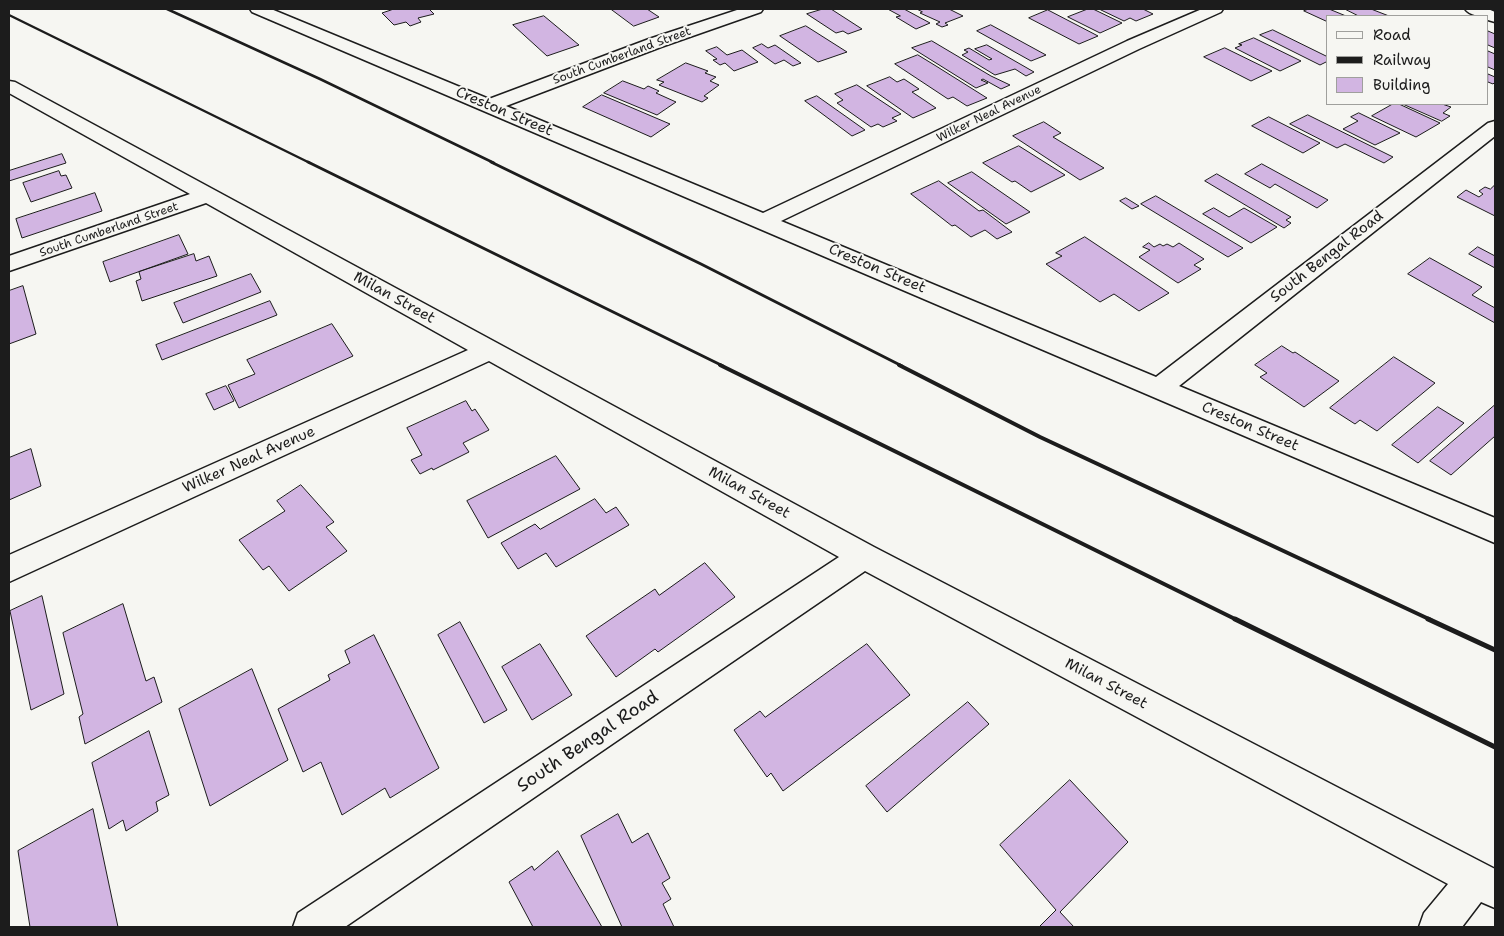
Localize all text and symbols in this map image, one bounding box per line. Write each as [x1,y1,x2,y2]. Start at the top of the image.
legend [1326,15,1489,105]
street label: South Cumberland Street [551,24,693,88]
text: Road [1373,25,1411,45]
text: Railway [1373,50,1431,70]
text: Building [1373,75,1430,95]
street label: Wilker Neal Avenue [934,82,1044,146]
street label: Creston Street [453,83,555,141]
street label: South Cumberland Street [38,199,180,261]
street label: South Bengal Road [1267,207,1387,307]
street label: Creston Street [826,240,928,298]
street label: Milan Street [350,268,438,328]
street label: Creston Street [1199,398,1301,456]
street label: Wilker Neal Avenue [180,423,318,497]
street label: Milan Street [705,463,793,523]
street label: Milan Street [1062,655,1150,713]
street label: South Bengal Road [513,687,663,797]

